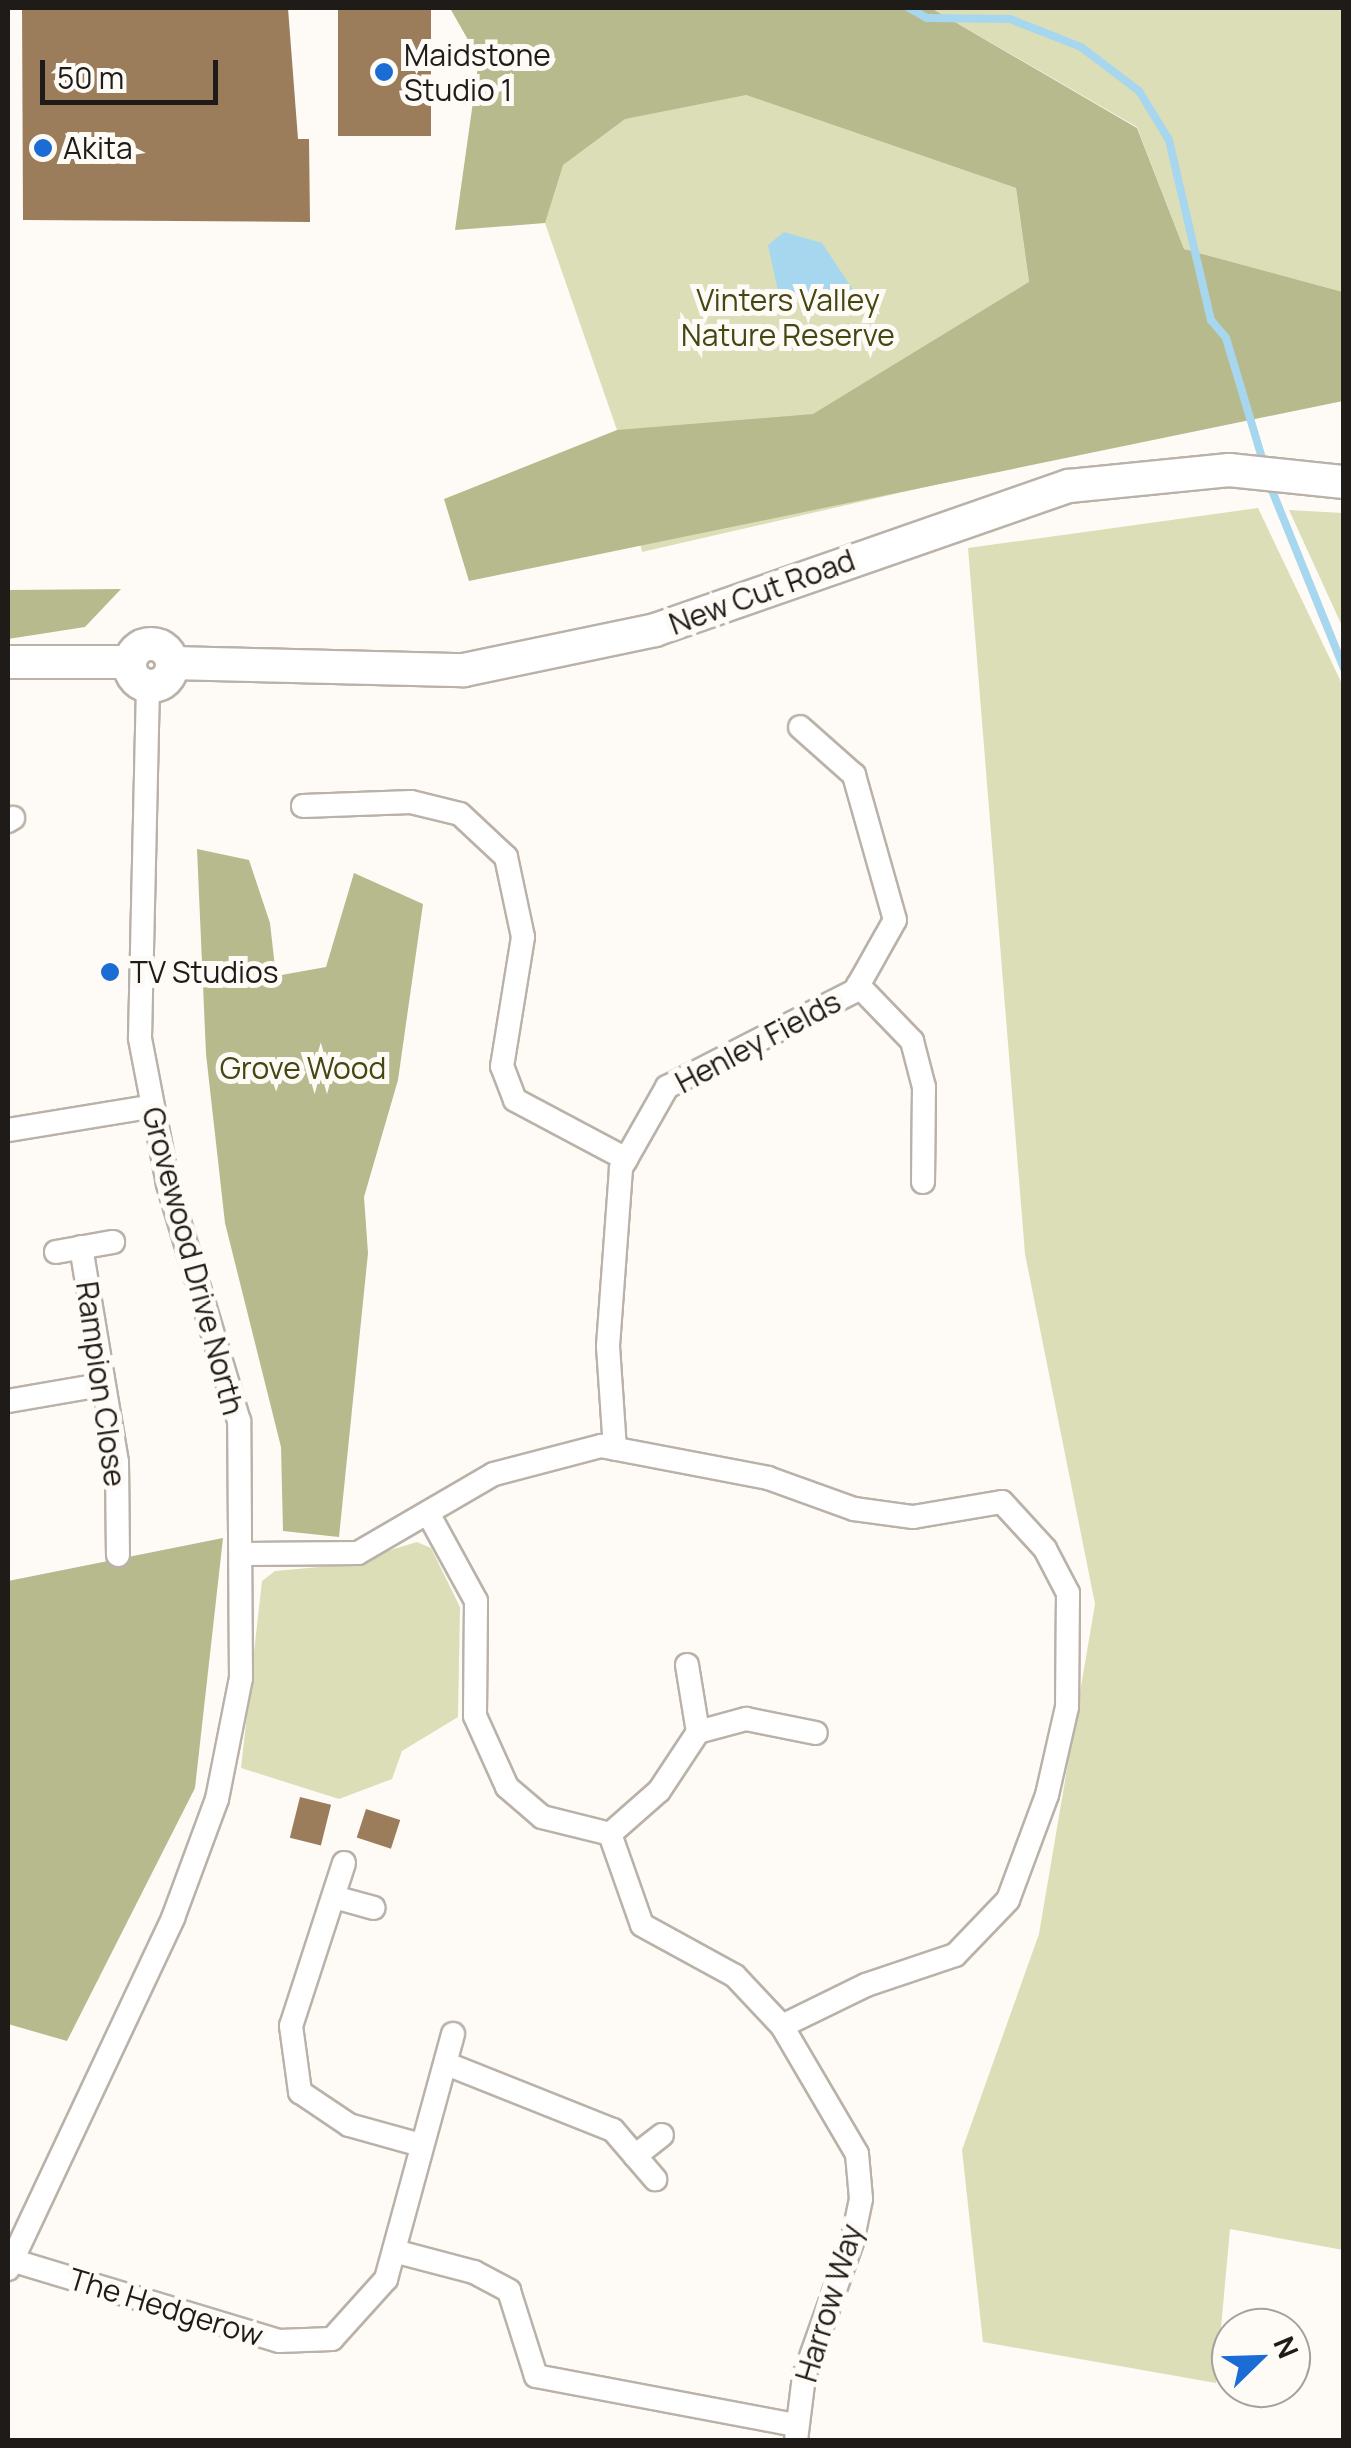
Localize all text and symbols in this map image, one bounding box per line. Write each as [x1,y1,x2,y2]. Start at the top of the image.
place label: Maidstone Studio 1 [404,37,551,108]
scale bar [45,40,222,102]
text: 50 m [57,57,124,98]
marker: Maidstone Studio 1 [373,61,395,83]
place label: Akita [63,130,133,166]
marker: Akita [32,137,54,159]
park label: Vinters Valley Nature Reserve [681,282,895,352]
street label: New Cut Road [664,542,860,642]
place label: TV Studios [130,954,278,990]
marker: TV Studios [99,961,121,983]
street label: Henley Fields [669,983,847,1101]
park label: Grove Wood [220,1050,386,1086]
street label: Grovewood Drive North [135,1103,251,1419]
street label: Rampion Close [69,1279,133,1489]
street label: Harrow Way [788,2220,870,2386]
street label: The Hedgerow [65,2260,267,2354]
north arrow [1211,2308,1311,2408]
text: N [1265,2330,1308,2364]

